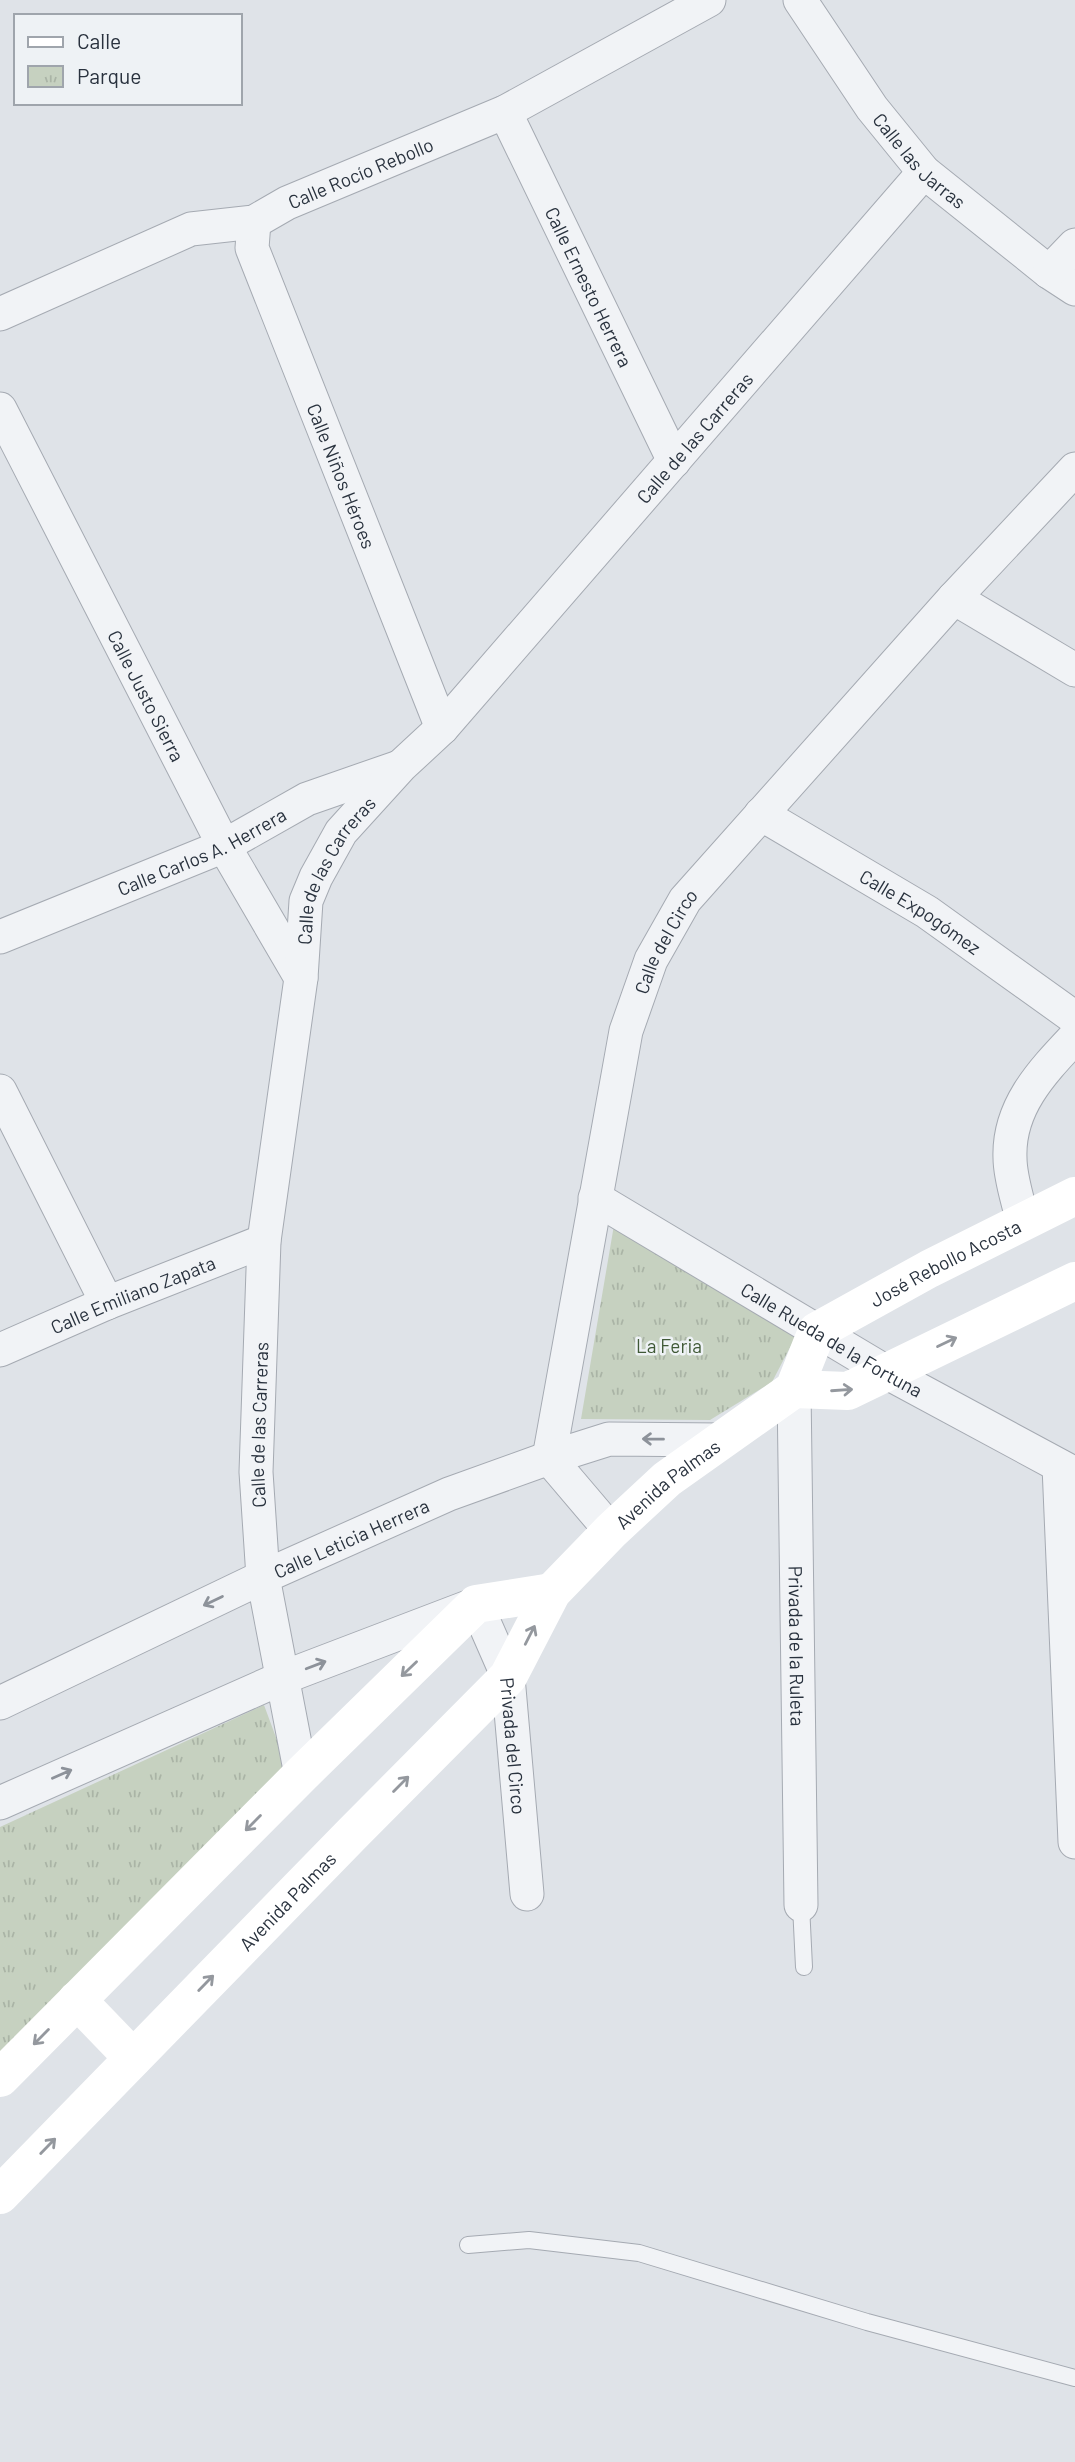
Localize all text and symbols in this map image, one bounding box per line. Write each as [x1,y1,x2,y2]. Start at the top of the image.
legend [14,14,242,105]
text: Calle [77,28,121,53]
text: Parque [77,63,142,88]
street label: Calle las Jarras [869,108,971,213]
street label: Calle Rocío Rebollo [284,132,436,213]
street label: Calle Ernesto Herrera [541,203,638,371]
street label: Calle de las Carreras [631,367,757,508]
street label: Calle Niños Héroes [303,400,381,552]
street label: Calle Justo Sierra [104,626,190,765]
street label: Calle de las Carreras [292,791,380,945]
street label: Calle Carlos A. Herrera [114,802,290,900]
street label: Calle Expogómez [856,864,986,959]
street label: Calle del Circo [629,883,702,997]
street label: José Rebollo Acosta [866,1214,1024,1311]
street label: Calle Emiliano Zapata [47,1250,218,1338]
street label: Calle Rueda de la Fortuna [737,1277,927,1401]
park label: La Feria [636,1334,702,1357]
one-way arrow [936,1335,957,1348]
street label: Calle de las Carreras [244,1342,272,1509]
one-way arrow [830,1383,853,1396]
one-way arrow [642,1432,665,1446]
street label: Avenida Palmas [610,1434,724,1533]
street label: Calle Leticia Herrera [270,1493,432,1582]
street label: Privada de la Ruleta [785,1566,810,1726]
one-way arrow [203,1595,224,1608]
one-way arrow [523,1625,537,1646]
one-way arrow [305,1658,327,1671]
one-way arrow [401,1660,418,1677]
street label: Privada del Circo [497,1676,531,1815]
one-way arrow [51,1767,72,1780]
one-way arrow [392,1776,409,1793]
one-way arrow [245,1814,262,1831]
street label: Avenida Palmas [234,1847,340,1955]
one-way arrow [198,1975,215,1992]
one-way arrow [33,2028,50,2045]
one-way arrow [39,2138,56,2155]

